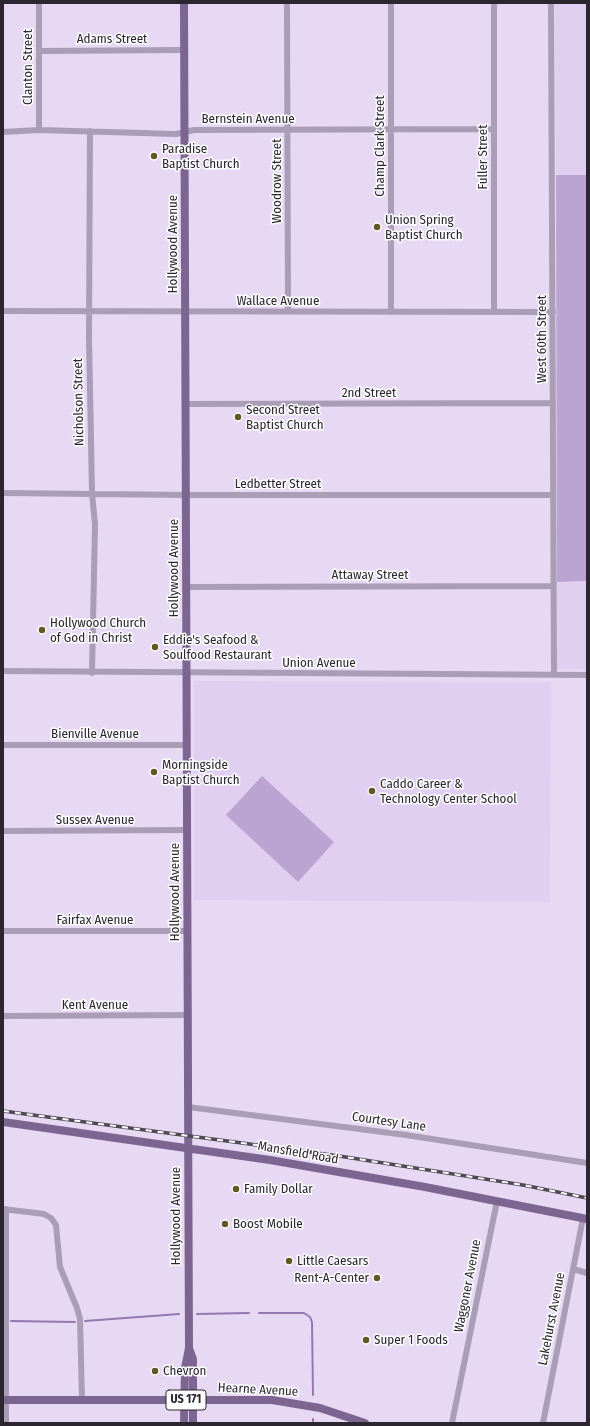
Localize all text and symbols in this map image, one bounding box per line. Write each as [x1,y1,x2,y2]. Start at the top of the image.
street label: Clanton Street [20,29,36,105]
street label: Adams Street [77,31,147,47]
street label: Champ Clark Street [372,95,388,197]
street label: Bernstein Avenue [201,111,295,127]
street label: Fuller Street [475,125,491,189]
street label: Woodrow Street [269,139,285,223]
place label: Paradise Baptist Church [162,141,239,172]
marker: Paradise Baptist Church [149,151,159,161]
street label: Hollywood Avenue [165,195,181,293]
place label: Union Spring Baptist Church [385,212,462,243]
marker: Union Spring Baptist Church [372,222,382,232]
street label: Wallace Avenue [237,293,319,309]
street label: West 60th Street [534,295,550,383]
street label: Nicholson Street [70,358,88,446]
street label: 2nd Street [342,385,396,401]
place label: Second Street Baptist Church [246,402,323,433]
marker: Second Street Baptist Church [233,412,243,422]
street label: Ledbetter Street [235,476,321,492]
street label: Hollywood Avenue [166,519,182,617]
street label: Attaway Street [332,567,408,583]
place label: Hollywood Church of God in Christ [50,615,146,646]
marker: Hollywood Church of God in Christ [37,625,47,635]
place label: Eddie's Seafood & Soulfood Restaurant [163,632,272,663]
marker: Eddie's Seafood & Soulfood Restaurant [150,642,160,652]
street label: Union Avenue [282,655,356,671]
street label: Bienville Avenue [51,726,139,742]
place label: Morningside Baptist Church [162,757,239,788]
marker: Morningside Baptist Church [149,767,159,777]
place label: Caddo Career & Technology Center School [380,776,517,807]
marker: Caddo Career & Technology Center School [367,786,377,796]
street label: Sussex Avenue [56,812,134,828]
street label: Hollywood Avenue [167,843,183,941]
street label: Fairfax Avenue [57,912,133,928]
street label: Kent Avenue [62,997,128,1013]
street label: Courtesy Lane [351,1109,427,1135]
street label: Mansfield Road [256,1138,340,1168]
street label: Hollywood Avenue [168,1167,184,1265]
place label: Family Dollar [244,1181,313,1197]
marker: Family Dollar [231,1184,241,1194]
place label: Boost Mobile [233,1216,303,1232]
marker: Boost Mobile [220,1219,230,1229]
street label: Waggoner Avenue [451,1238,485,1334]
place label: Little Caesars [297,1253,368,1269]
marker: Little Caesars [284,1256,294,1266]
place label: Rent-A-Center [294,1270,369,1286]
street label: Lakehurst Avenue [535,1271,569,1367]
marker: Rent-A-Center [372,1273,382,1283]
place label: Super 1 Foods [374,1332,448,1348]
marker: Super 1 Foods [361,1335,371,1345]
place label: Chevron [163,1363,206,1379]
marker: Chevron [150,1366,160,1376]
street label: Hearne Avenue [217,1380,299,1400]
road number: US 171 [166,1390,206,1410]

